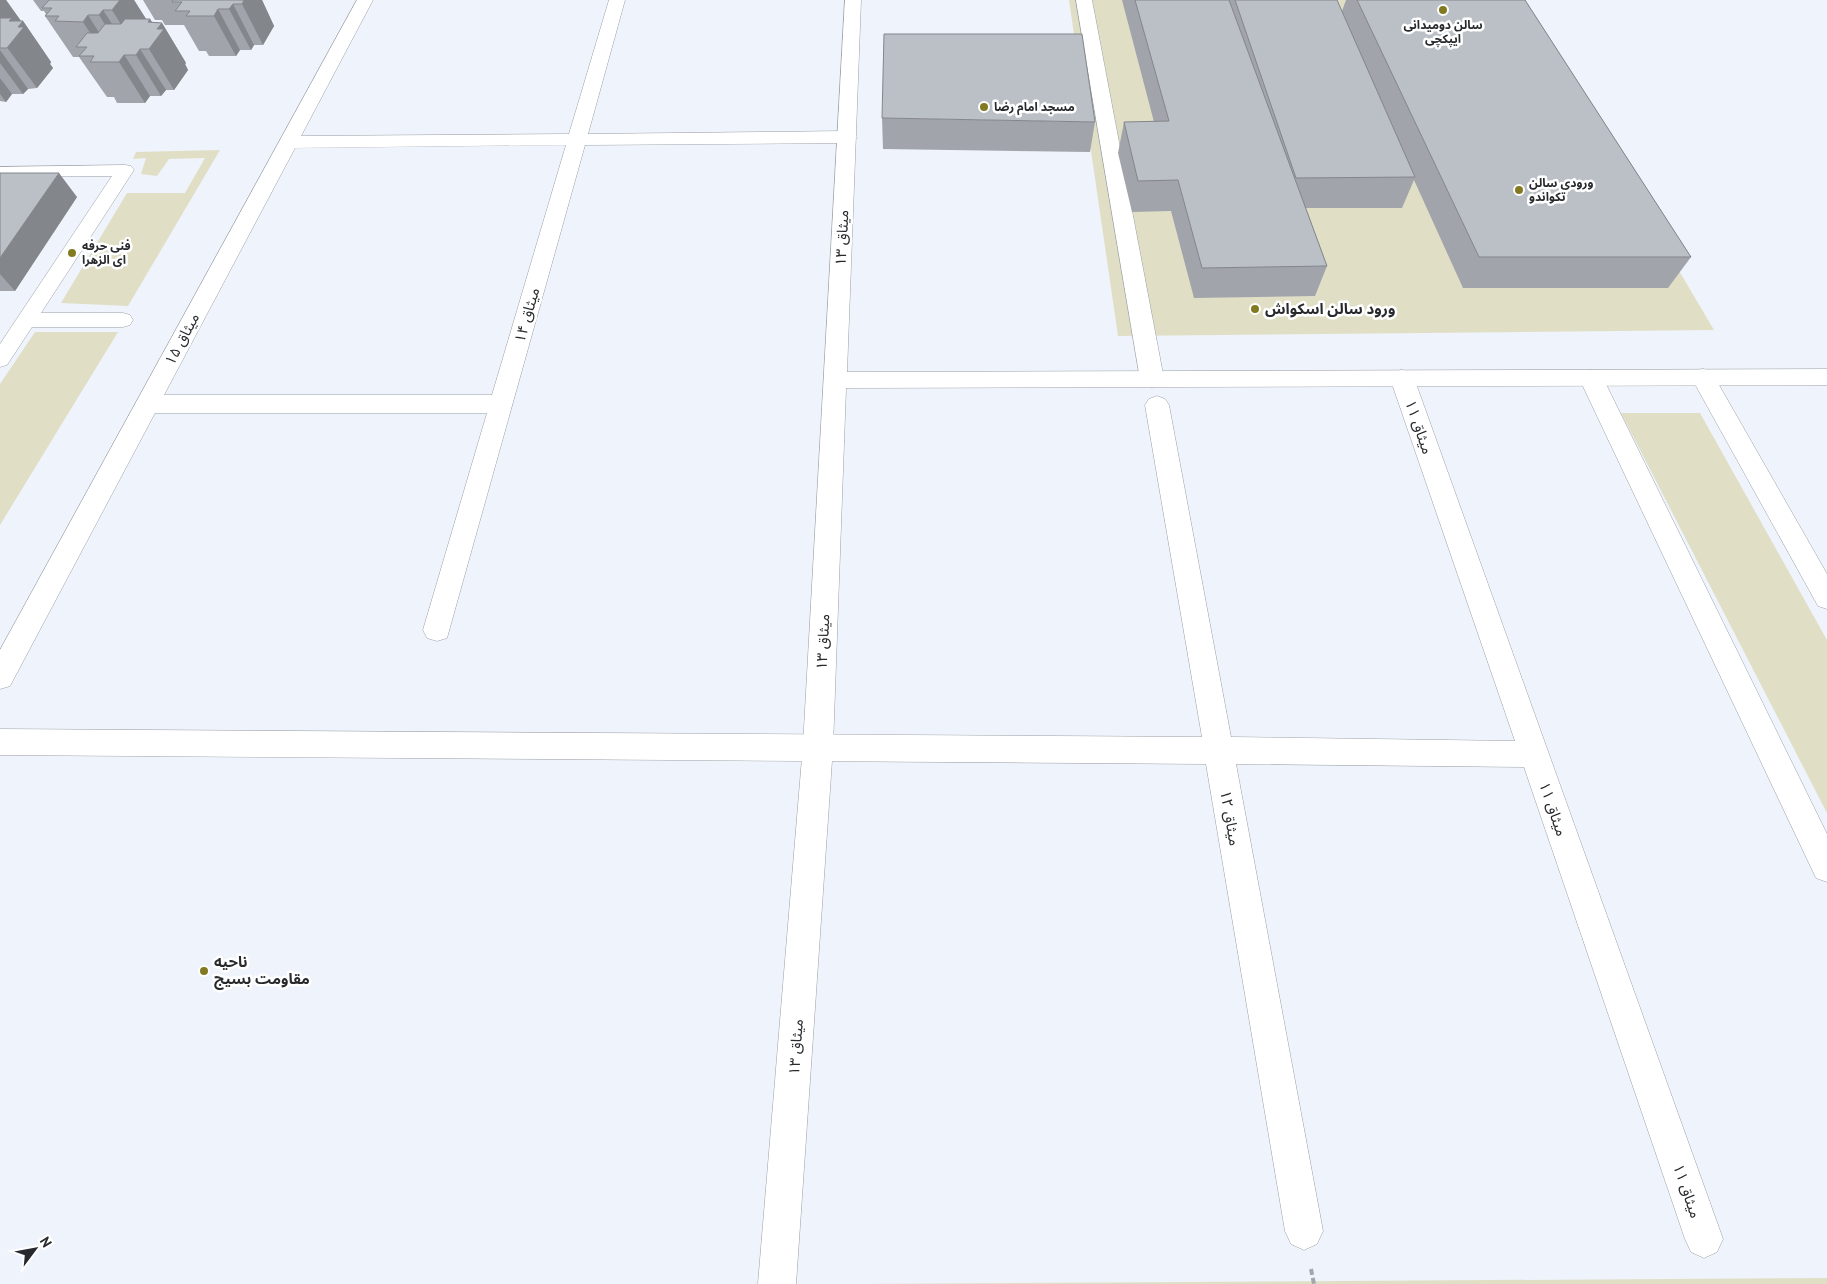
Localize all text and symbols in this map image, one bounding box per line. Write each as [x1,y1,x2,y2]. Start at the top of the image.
marker: سالن دومیدانی ایپکچی [1437,4,1449,16]
place label: سالن دومیدانی ایپکچی [1403,17,1483,48]
place label: مسجد امام رضا [994,99,1075,116]
marker: مسجد امام رضا [978,101,990,113]
place label: ورودی سالن تکواندو [1529,175,1593,204]
marker: ورودی سالن تکواندو [1513,184,1525,196]
street label: میثاق ۱۳ [831,209,852,267]
place label: فنی حرفه ای الزهرا [82,238,131,267]
marker: فنی حرفه ای الزهرا [66,247,78,259]
street label: میثاق ۱۴ [510,285,543,345]
place label: ورود سالن اسکواش [1265,299,1395,318]
marker: ورود سالن اسکواش [1249,303,1261,315]
street label: میثاق ۱۵ [160,309,203,368]
street label: میثاق ۱۱ [1401,397,1438,457]
street label: میثاق ۱۳ [812,613,833,671]
street label: میثاق ۱۱ [1535,779,1572,839]
street label: میثاق ۱۲ [1216,789,1245,847]
place label: ناحیه مقاومت بسیج [214,952,310,990]
marker: ناحیه مقاومت بسیج [198,965,210,977]
street label: میثاق ۱۳ [784,1018,807,1076]
street label: میثاق ۱۱ [1669,1161,1706,1221]
north arrow [10,1224,60,1274]
text: N [36,1233,56,1251]

